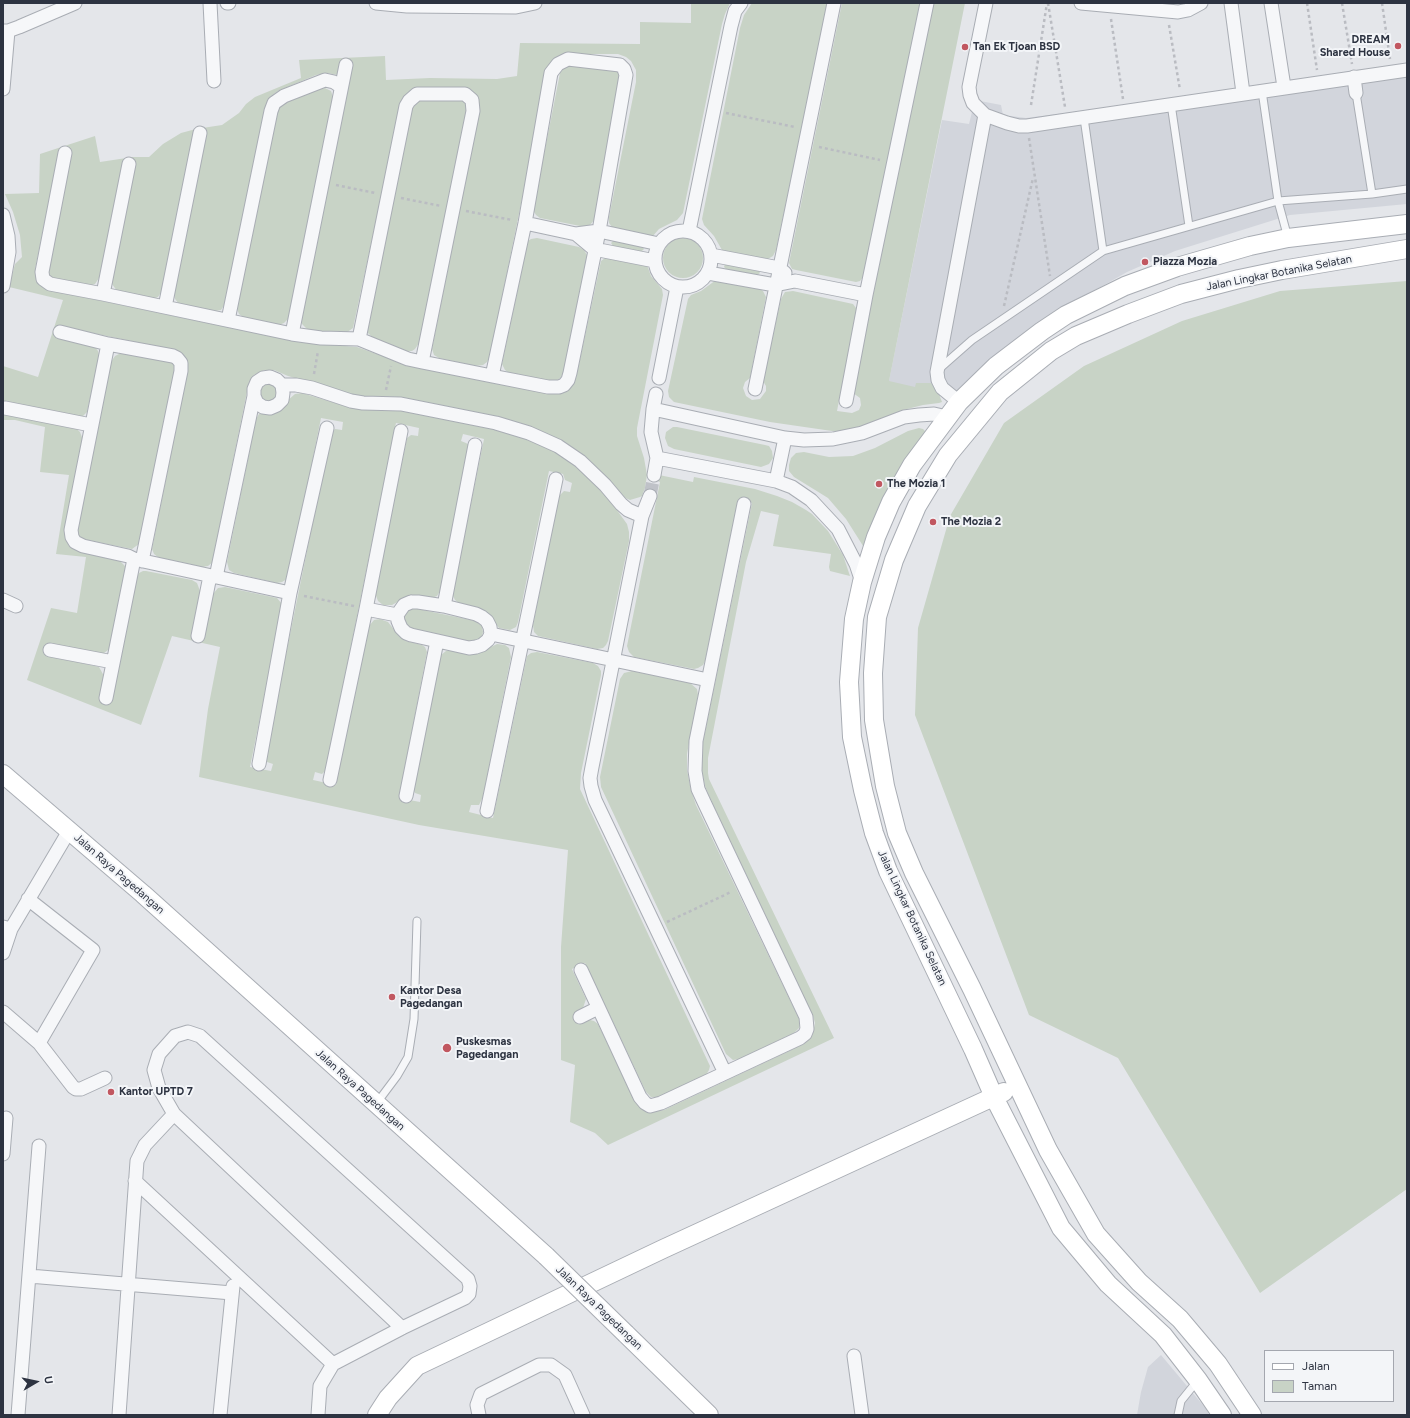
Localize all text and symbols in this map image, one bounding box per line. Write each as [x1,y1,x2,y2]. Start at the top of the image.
place label: DREAM Shared House [1320,33,1390,59]
place label: Tan Ek Tjoan BSD [973,40,1060,54]
marker: DREAM Shared House [1393,41,1403,51]
marker: Tan Ek Tjoan BSD [960,42,970,52]
street label: Jalan Lingkar Botanika Selatan [1205,252,1353,294]
place label: Piazza Mozia [1153,255,1217,269]
marker: Piazza Mozia [1140,257,1150,267]
place label: The Mozia 1 [887,477,945,491]
marker: The Mozia 1 [874,479,884,489]
place label: The Mozia 2 [941,515,1001,529]
marker: The Mozia 2 [928,517,938,527]
street label: Jalan Raya Pagedangan [71,831,167,917]
street label: Jalan Lingkar Botanika Selatan [875,848,949,988]
place label: Kantor Desa Pagedangan [400,984,462,1010]
marker: Kantor Desa Pagedangan [387,992,397,1002]
place label: Puskesmas Pagedangan [456,1035,518,1061]
marker: Puskesmas Pagedangan [441,1042,453,1054]
street label: Jalan Raya Pagedangan [313,1047,407,1133]
place label: Kantor UPTD 7 [119,1085,193,1099]
marker: Kantor UPTD 7 [106,1087,116,1097]
street label: Jalan Raya Pagedangan [553,1263,645,1353]
legend [1264,1350,1394,1402]
text: Jalan [1302,1359,1330,1373]
north arrow [16,1362,56,1402]
text: U [41,1375,55,1385]
text: Taman [1302,1379,1337,1393]

